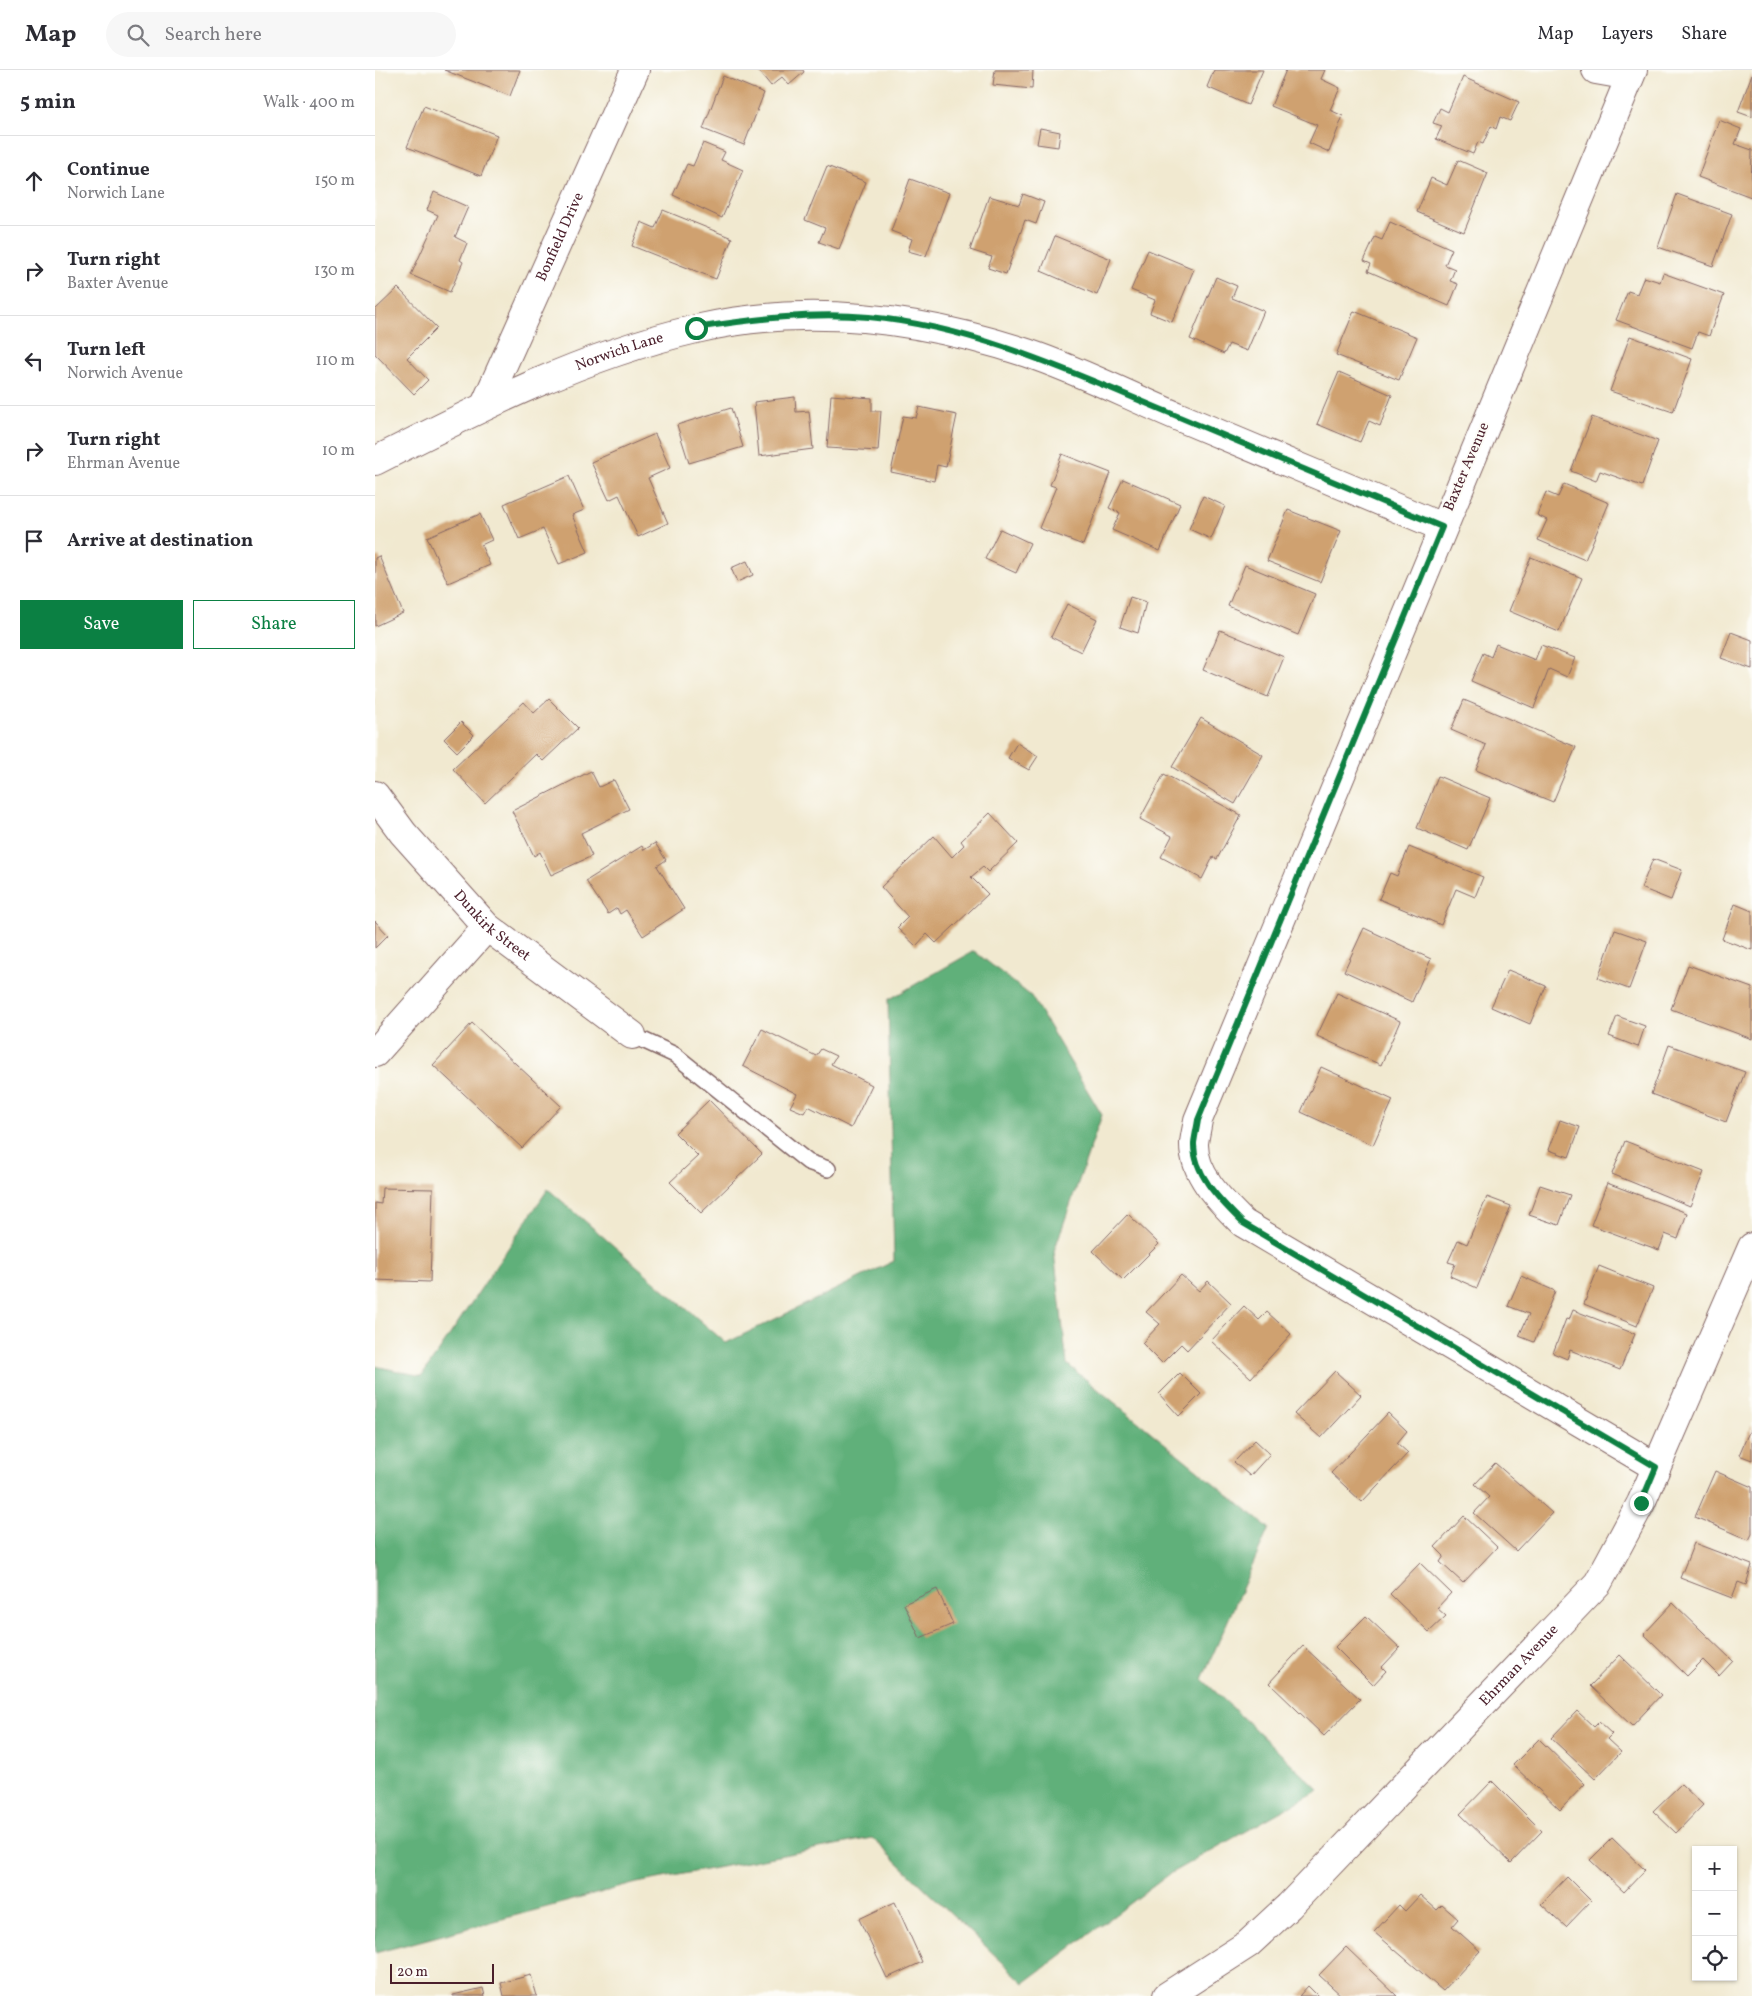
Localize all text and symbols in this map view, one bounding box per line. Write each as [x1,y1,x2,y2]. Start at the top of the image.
search box [106,12,456,57]
text: Map [25,18,76,52]
icon: search [124,21,152,49]
text: Search here [164,22,262,48]
text: Map [1537,22,1573,47]
text: Layers [1601,22,1653,47]
text: Share [1681,22,1727,47]
text: 5 min [20,88,76,117]
text: Walk · 400 m [263,92,355,114]
text: Continue [67,157,150,183]
icon: ahead [20,167,48,195]
text: 150 m [314,170,355,192]
text: Norwich Lane [67,183,165,205]
street label: Bonfield Drive [531,189,589,285]
text: Turn right [67,247,160,273]
icon: right [20,257,48,285]
text: 130 m [314,260,355,282]
text: Baxter Avenue [67,273,168,295]
route start [685,317,708,340]
street label: Norwich Lane [572,327,666,377]
text: Turn left [67,337,146,363]
icon: left [20,347,48,375]
text: 110 m [316,350,355,372]
text: Norwich Avenue [67,363,183,385]
street label: Baxter Avenue [1439,419,1495,515]
text: Turn right [67,427,160,453]
icon: right [20,437,48,465]
text: 10 m [322,440,355,462]
text: Ehrman Avenue [67,453,180,475]
icon: arrive [20,527,48,555]
text: Arrive at destination [67,528,253,554]
button: Save [20,600,183,649]
button: Share [193,600,355,649]
street label: Dunkirk Street [448,886,535,966]
route end [1630,1492,1653,1515]
street label: Ehrman Avenue [1475,1620,1563,1711]
map controls [1692,1846,1737,1981]
button: + [1692,1846,1737,1891]
button: − [1692,1891,1737,1936]
button: locate [1692,1936,1737,1981]
scale bar [390,1961,494,1984]
text: 20 m [397,1963,428,1982]

